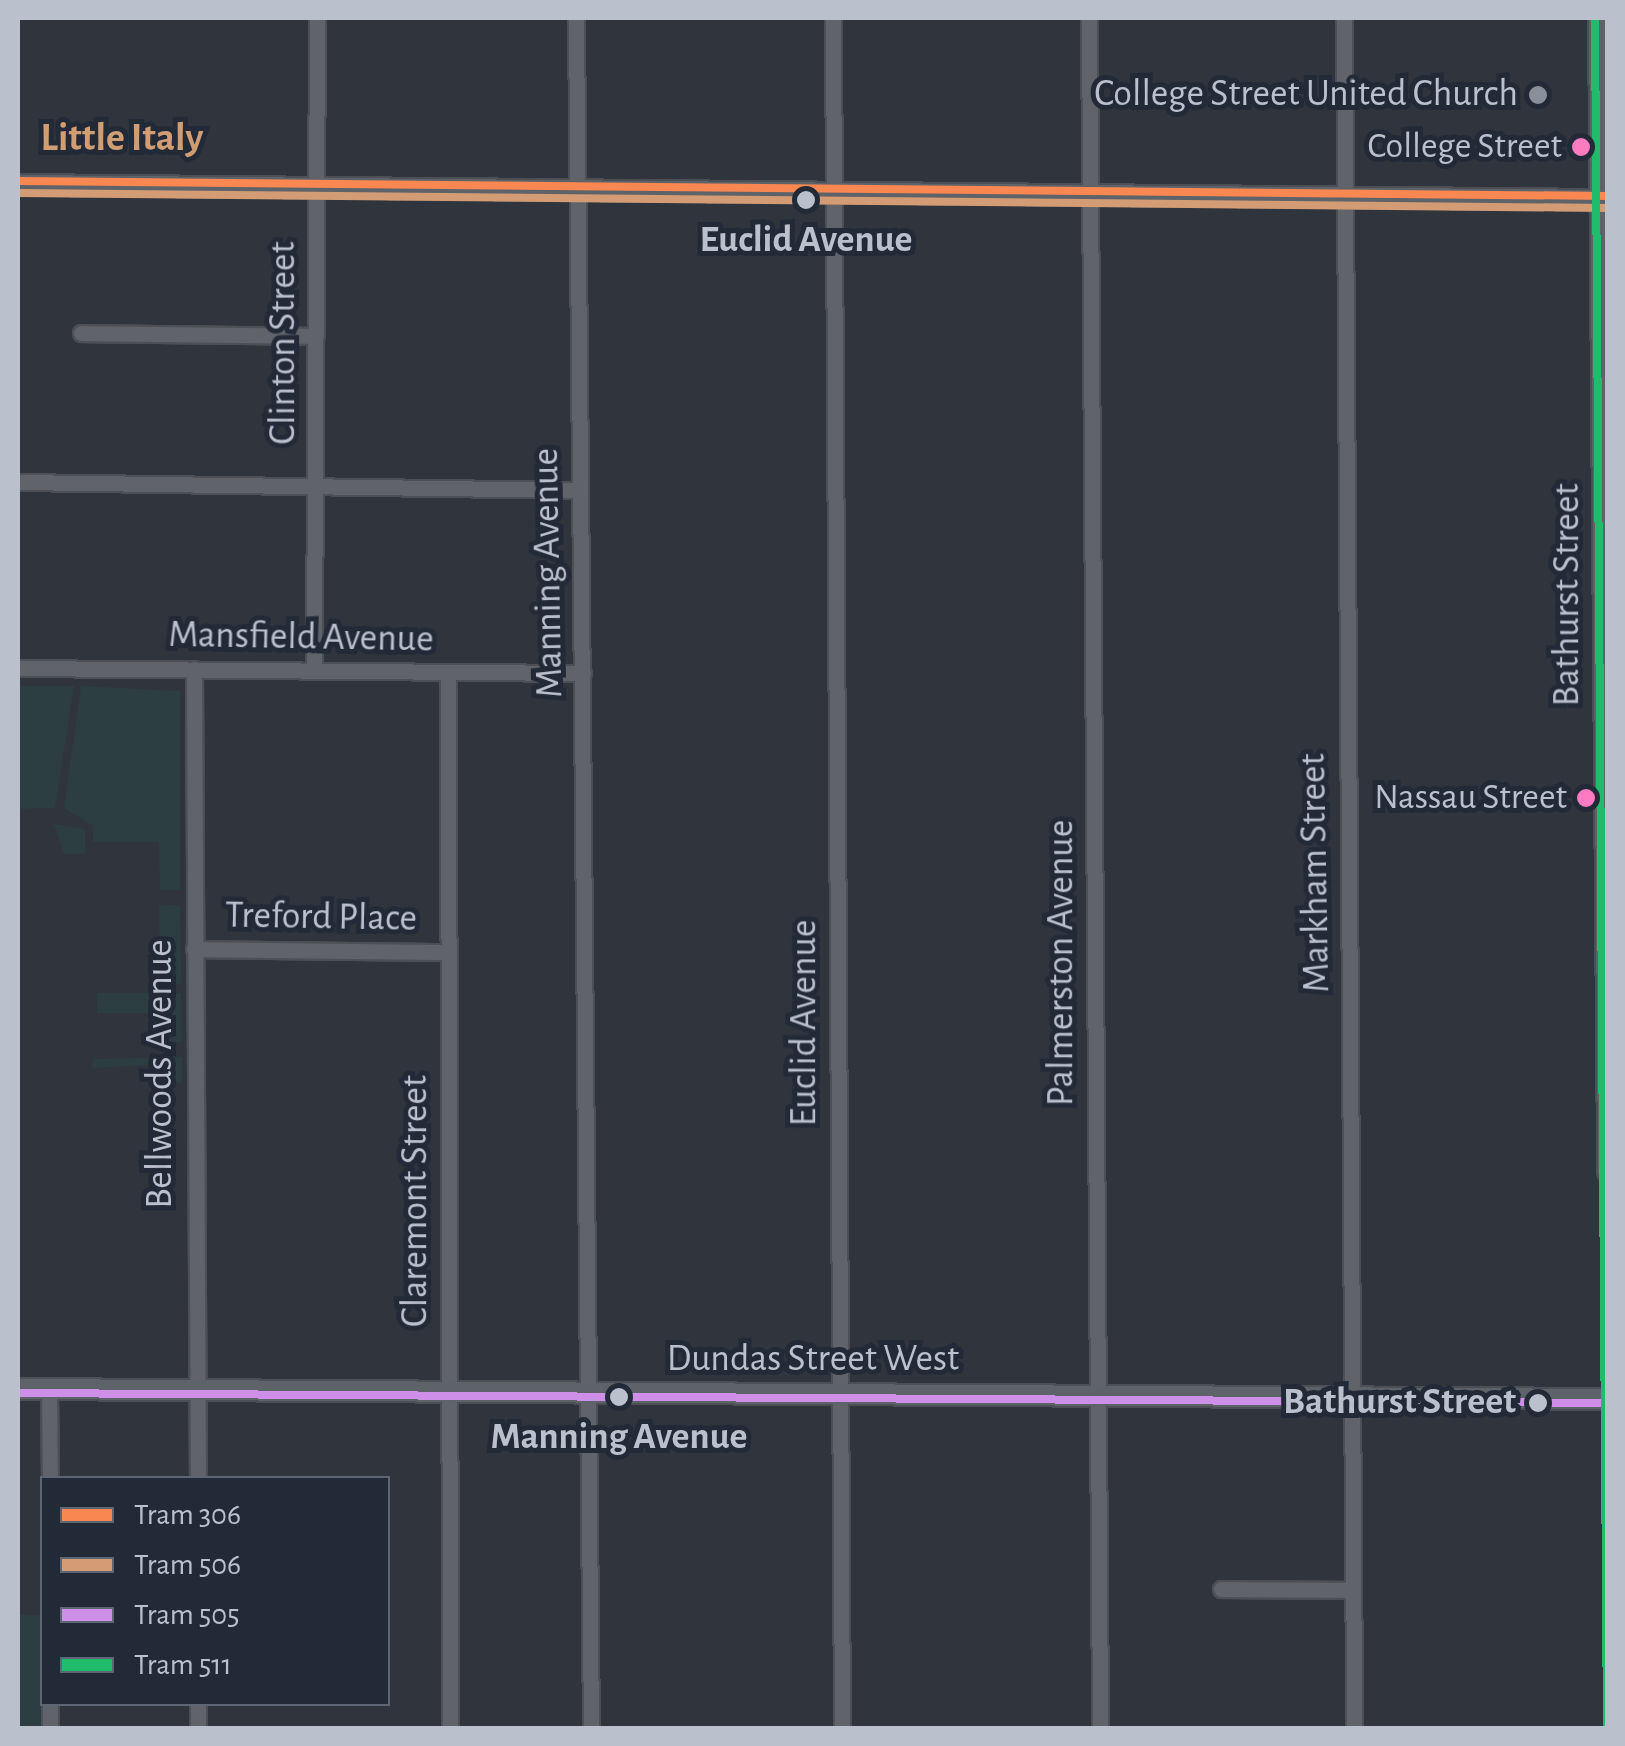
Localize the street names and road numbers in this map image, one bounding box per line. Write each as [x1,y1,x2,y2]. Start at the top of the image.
street label: Clinton Street [261,241,307,445]
street label: Manning Avenue [524,448,574,698]
street label: Bathurst Street [1545,483,1591,707]
street label: Mansfield Avenue [168,613,434,663]
street label: Markham Street [1291,753,1341,993]
street label: Palmerston Avenue [1039,820,1085,1106]
street label: Treford Place [225,894,417,942]
street label: Euclid Avenue [782,920,828,1126]
street label: Bellwoods Avenue [138,939,184,1209]
street label: Claremont Street [393,1075,439,1327]
street label: Dundas Street West [667,1337,959,1383]

